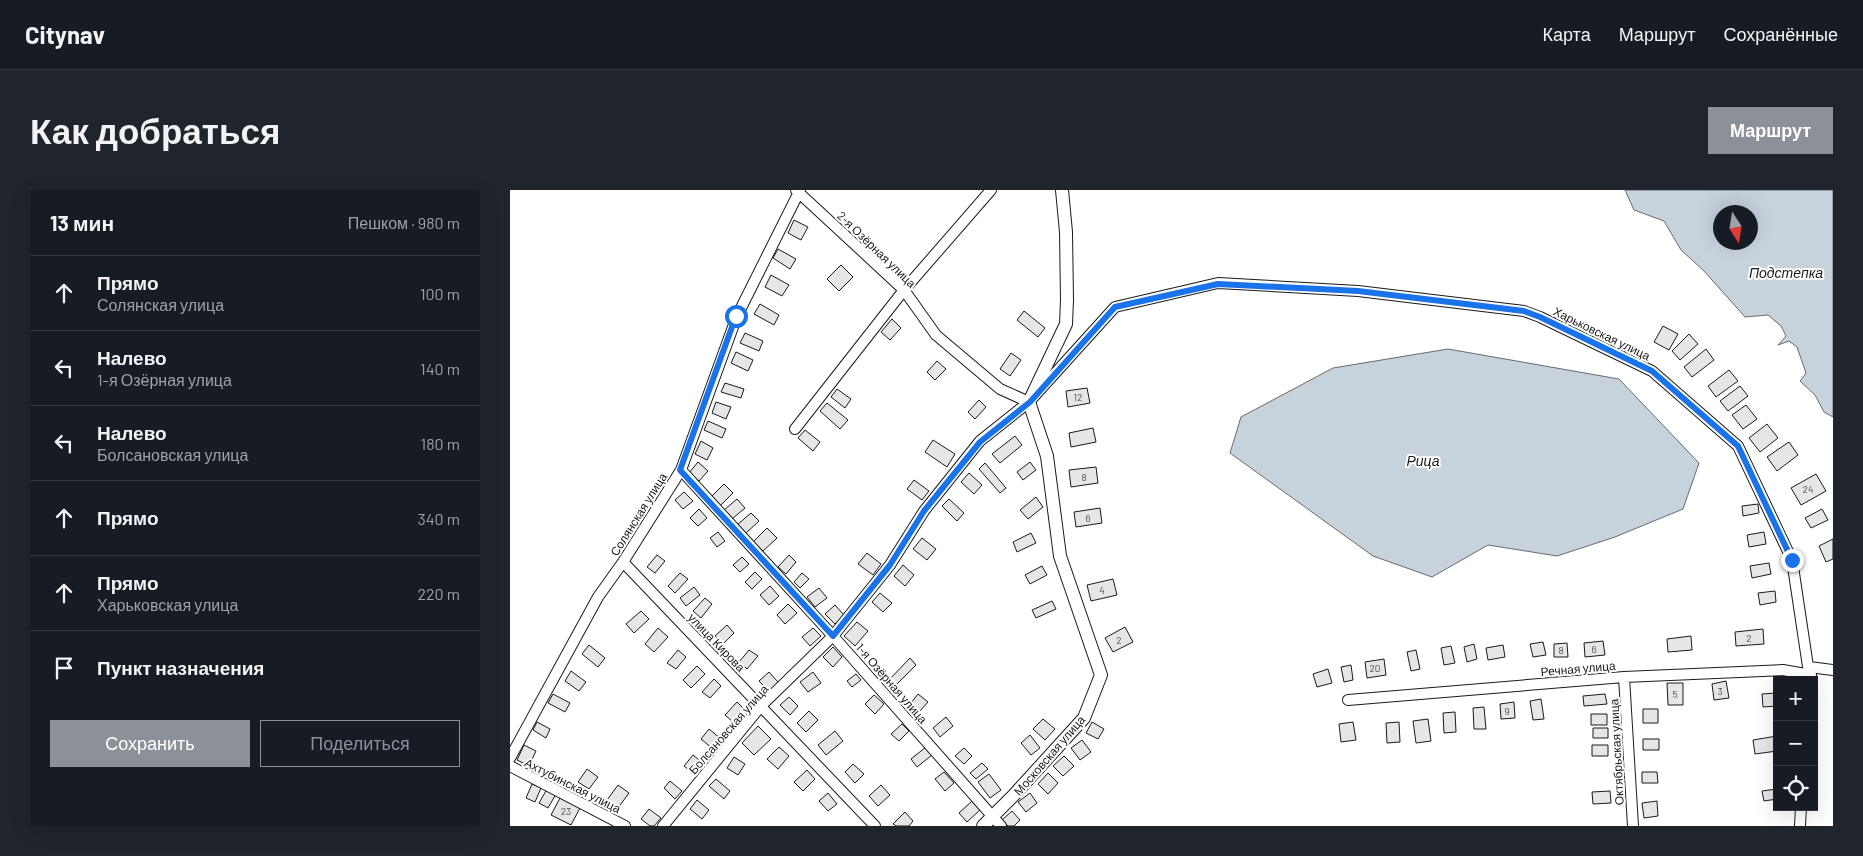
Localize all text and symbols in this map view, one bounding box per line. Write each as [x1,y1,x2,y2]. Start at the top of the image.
text: Citynav [25,20,105,49]
text: Карта [1543,23,1591,45]
text: Маршрут [1619,23,1695,45]
text: Сохранённые [1723,23,1838,45]
button: Маршрут [1708,107,1833,154]
text: Как добраться [30,109,280,151]
north arrow [1713,205,1758,250]
street label: 2-я Озёрная улица [834,208,919,291]
text: 13 мин [50,210,114,235]
text: Пешком · 980 m [348,213,460,232]
water label: Подстепка [1749,264,1823,281]
text: Прямо [97,271,159,294]
icon: ahead [50,279,78,307]
text: 100 m [420,284,460,303]
text: Солянская улица [97,295,224,314]
street label: Харьковская улица [1551,303,1653,364]
route start [725,305,748,328]
text: Налево [97,346,167,369]
icon: left [50,354,78,382]
text: 140 m [420,359,460,378]
text: 1-я Озёрная улица [97,370,232,389]
house number: 12 [1074,391,1082,403]
text: Налево [97,421,167,444]
icon: left [50,429,78,457]
text: 180 m [421,434,460,453]
text: Болсановская улица [97,445,248,464]
water label: Рица [1406,452,1440,469]
street label: Солянская улица [607,470,670,559]
house number: 8 [1081,471,1087,483]
house number: 24 [1803,483,1813,495]
icon: ahead [50,504,78,532]
text: Прямо [97,506,159,529]
text: 340 m [417,509,460,528]
house number: 6 [1085,512,1091,524]
route end [1781,549,1804,572]
text: Прямо [97,571,159,594]
icon: ahead [50,579,78,607]
text: 220 m [417,584,460,603]
house number: 4 [1099,584,1105,596]
text: Харьковская улица [97,595,238,614]
street label: улица Кирова [685,610,748,675]
house number: 2 [1746,632,1752,644]
house number: 2 [1116,634,1122,646]
street label: 1-я Озёрная улица [853,640,931,727]
house number: 6 [1591,643,1597,655]
house number: 8 [1558,644,1564,656]
icon: arrive [50,654,78,682]
text: Пункт назначения [97,656,264,679]
street label: Речная улица [1540,658,1616,679]
house number: 20 [1369,662,1381,674]
map controls [1773,676,1818,811]
button: + [1773,676,1818,721]
street label: Болсановская улица [685,681,772,777]
house number: 3 [1717,685,1723,697]
house number: 5 [1672,688,1678,700]
street label: Октябрьская улица [1606,698,1627,806]
house number: 9 [1504,705,1510,717]
street label: Московская улица [1011,712,1088,798]
button: Сохранить [50,720,250,767]
button: Поделиться [260,720,460,767]
button: − [1773,721,1818,766]
street label: Ахтубинская улица [522,755,624,816]
button: locate [1773,766,1818,811]
house number: 23 [561,805,571,817]

